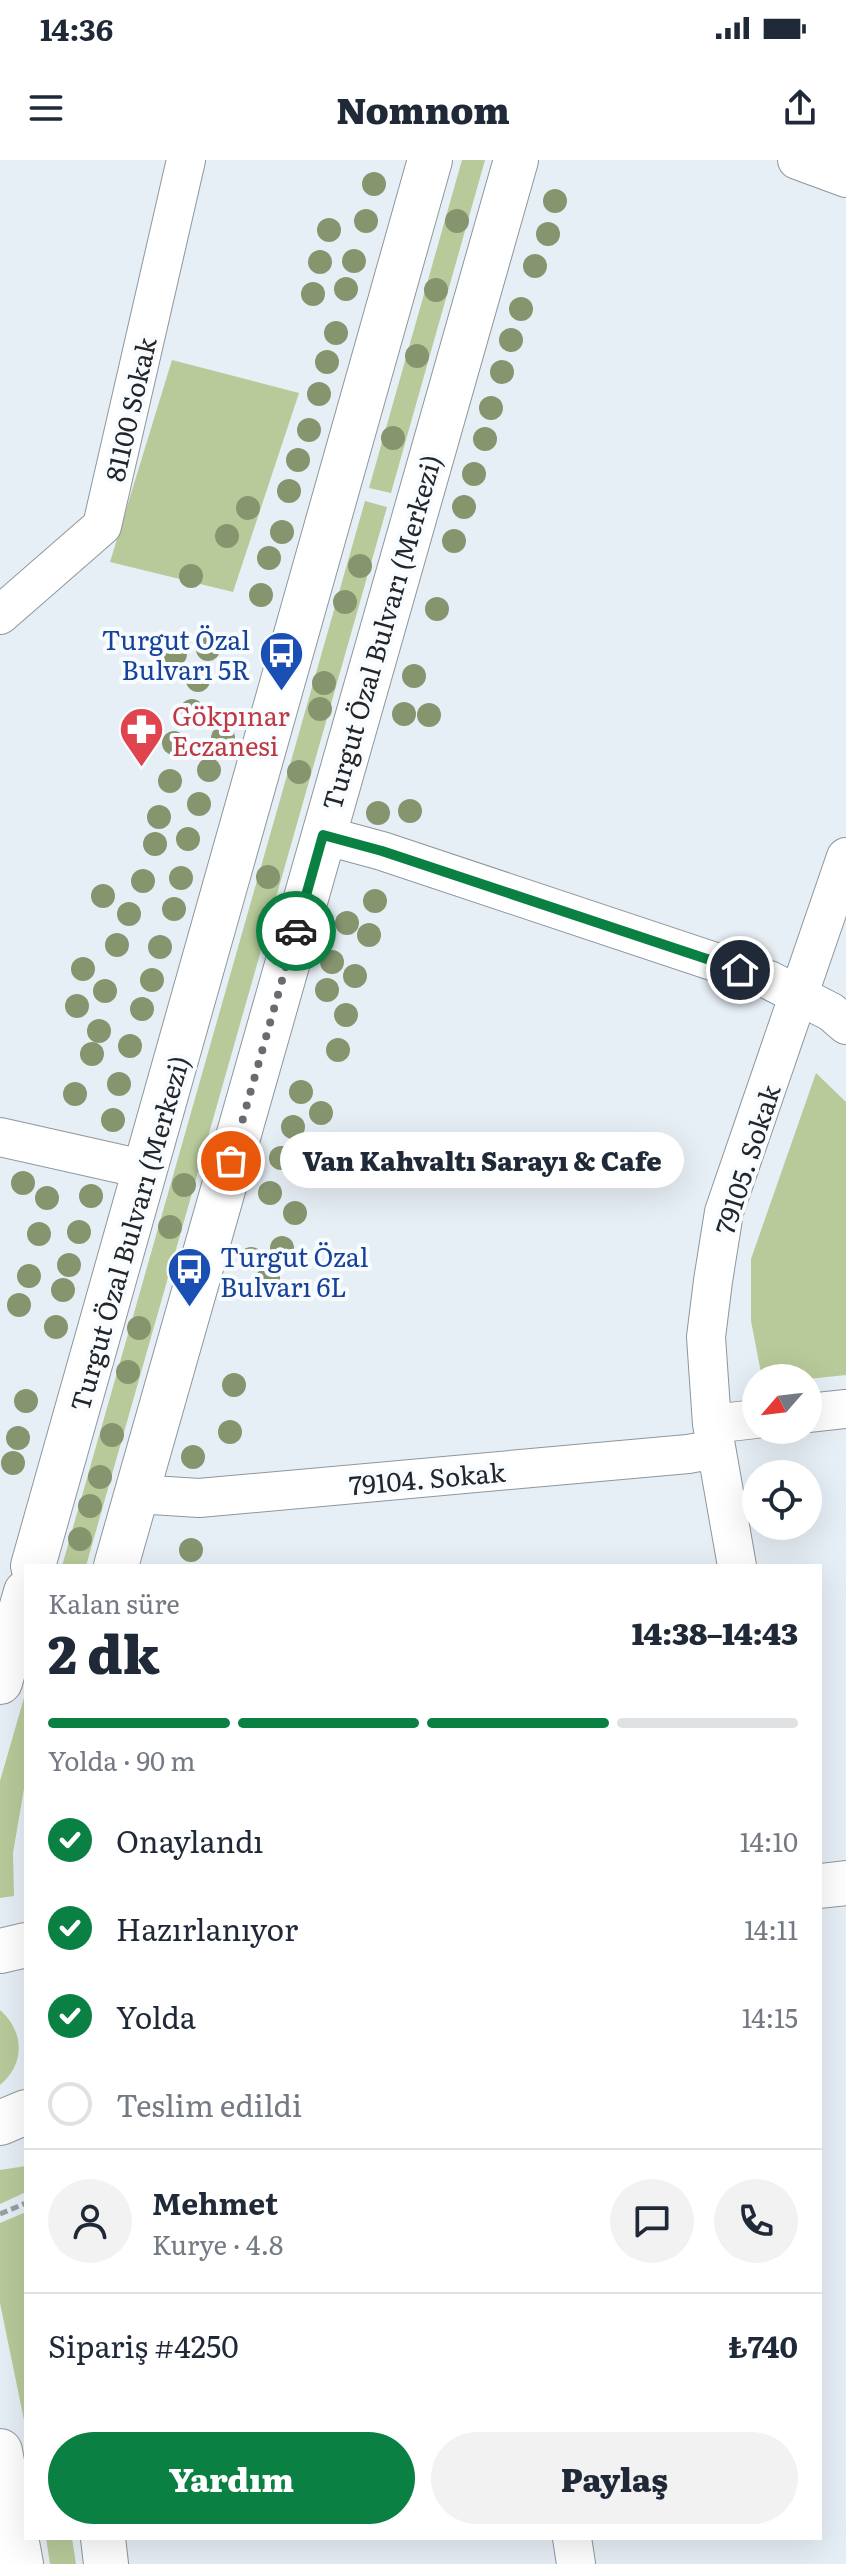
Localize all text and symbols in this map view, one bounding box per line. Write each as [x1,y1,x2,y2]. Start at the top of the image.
text: 14:36 [40,6,113,50]
text: Nomnom [336,82,510,135]
icon: menu [24,86,68,130]
icon: share [778,86,822,130]
street label: 81100 Sokak [93,332,165,485]
street label: Turgut Özal Bulvarı (Merkezi) [311,450,449,814]
place label: Turgut Özal Bulvarı 5R [101,619,250,688]
bus stop icon: Turgut Özal Bulvarı 5R [257,629,305,692]
place label: Gökpınar Eczanesi [172,695,290,764]
pharmacy icon: Gökpınar Eczanesi [117,705,165,768]
courier [256,891,336,971]
icon: car [274,909,318,953]
pin [706,936,774,1004]
icon: home [718,948,762,992]
street label: Turgut Özal Bulvarı (Merkezi) [59,1051,197,1415]
street label: 79105. Sokak [703,1078,789,1239]
pin [197,1127,265,1195]
callout: Van Kahvaltı Sarayı & Cafe [279,1133,683,1189]
icon: bag [209,1139,253,1183]
text: Van Kahvaltı Sarayı & Cafe [302,1140,662,1179]
place label: Turgut Özal Bulvarı 6L [220,1236,369,1305]
bus stop icon: Turgut Özal Bulvarı 6L [165,1246,213,1309]
north arrow [742,1364,822,1444]
map controls [742,1364,822,1540]
street label: 79104. Sokak [347,1451,508,1503]
button: locate [742,1460,822,1540]
text: Kalan süre [48,1583,180,1622]
text: 14:38–14:43 [632,1610,798,1654]
text: 2 dk [48,1613,160,1690]
text: Yolda · 90 m [48,1740,195,1779]
icon: check [48,1818,92,1862]
text: Onaylandı [116,1818,263,1862]
text: 14:10 [740,1821,798,1860]
icon: check [48,1906,92,1950]
text: Hazırlanıyor [116,1906,298,1950]
text: 14:11 [744,1909,798,1948]
icon: check [48,1994,92,2038]
text: Yolda [116,1994,196,2038]
text: 14:15 [742,1997,798,2036]
text: Teslim edildi [116,2082,302,2126]
button: person [48,2179,132,2263]
button: chat [610,2179,694,2263]
button: phone [714,2179,798,2263]
text: Mehmet [152,2180,278,2224]
text: Kurye · 4.8 [152,2224,283,2263]
text: Sipariş #4250 [48,2323,239,2367]
text: ₺740 [728,2323,798,2367]
button: Yardım [48,2432,415,2524]
button: Paylaş [431,2432,798,2524]

